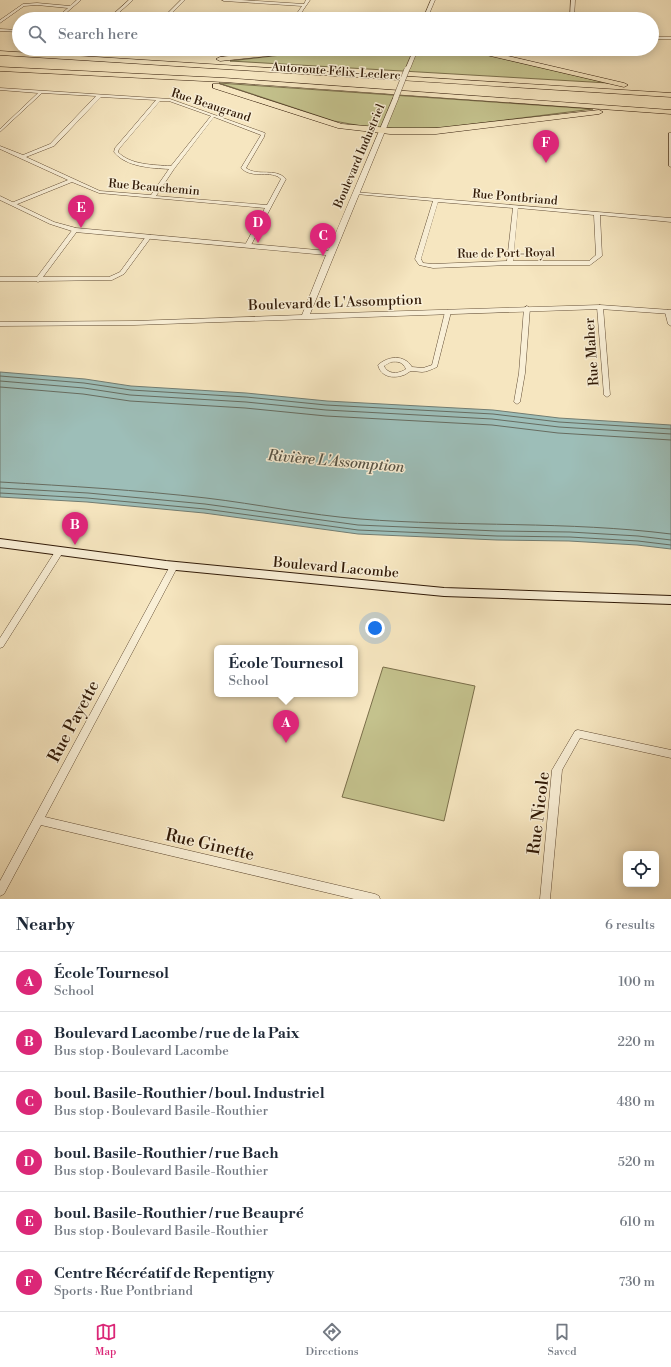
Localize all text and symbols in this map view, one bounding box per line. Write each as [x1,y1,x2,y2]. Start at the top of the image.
search box [12,12,659,56]
icon: search [26,23,48,45]
text: Search here [58,25,138,44]
street label: Autoroute Félix-Leclerc [270,59,401,83]
street label: Rue Beaugrand [169,86,253,125]
street label: Boulevard Industriel [330,101,388,212]
pin: F [533,130,559,163]
street label: Rue Beauchemin [108,176,200,199]
street label: Rue Pontbriand [472,186,558,209]
pin: E [68,195,94,228]
pin: D [245,210,271,243]
pin: C [310,223,336,256]
street label: Rue de Port-Royal [457,245,555,262]
street label: Boulevard de L'Assomption [247,291,423,315]
street label: Rue Maher [581,317,603,387]
water label: Rivière L'Assomption [266,446,406,477]
pin: B [62,512,88,545]
street label: Boulevard Lacombe [271,553,400,582]
your location [365,618,385,638]
popup [214,645,358,697]
text: École Tournesol [229,654,343,673]
text: School [229,673,269,689]
street label: Rue Payette [43,677,105,766]
pin: A [273,710,299,743]
street label: Rue Nicole [523,770,555,856]
street label: Rue Ginette [163,824,257,866]
map controls [623,851,659,887]
button: locate [623,851,659,887]
text: Nearby [16,914,75,936]
text: 6 results [605,917,655,933]
text: École Tournesol [54,964,169,983]
text: A [24,974,34,990]
text: 100 m [619,974,655,990]
text: School [54,983,94,999]
text: Boulevard Lacombe / rue de la Paix [54,1024,299,1043]
text: B [24,1034,34,1050]
text: 220 m [617,1034,655,1050]
text: Bus stop · Boulevard Lacombe [54,1043,229,1059]
text: boul. Basile-Routhier / boul. Industriel [54,1084,325,1103]
text: C [24,1094,34,1110]
text: 480 m [617,1094,655,1110]
text: Bus stop · Boulevard Basile-Routhier [54,1103,268,1119]
text: boul. Basile-Routhier / rue Bach [54,1144,278,1163]
text: D [24,1154,34,1170]
text: 520 m [618,1154,655,1170]
text: Bus stop · Boulevard Basile-Routhier [54,1163,268,1179]
text: boul. Basile-Routhier / rue Beaupré [54,1204,304,1223]
text: E [24,1214,34,1230]
text: 610 m [620,1214,655,1230]
text: Bus stop · Boulevard Basile-Routhier [54,1223,268,1239]
text: Centre Récréatif de Repentigny [54,1264,274,1283]
text: F [24,1274,34,1290]
text: 730 m [619,1274,655,1290]
text: Sports · Rue Pontbriand [54,1283,193,1299]
tab: Map [95,1321,117,1359]
tab: Directions [306,1321,359,1359]
tab: Saved [548,1321,576,1359]

